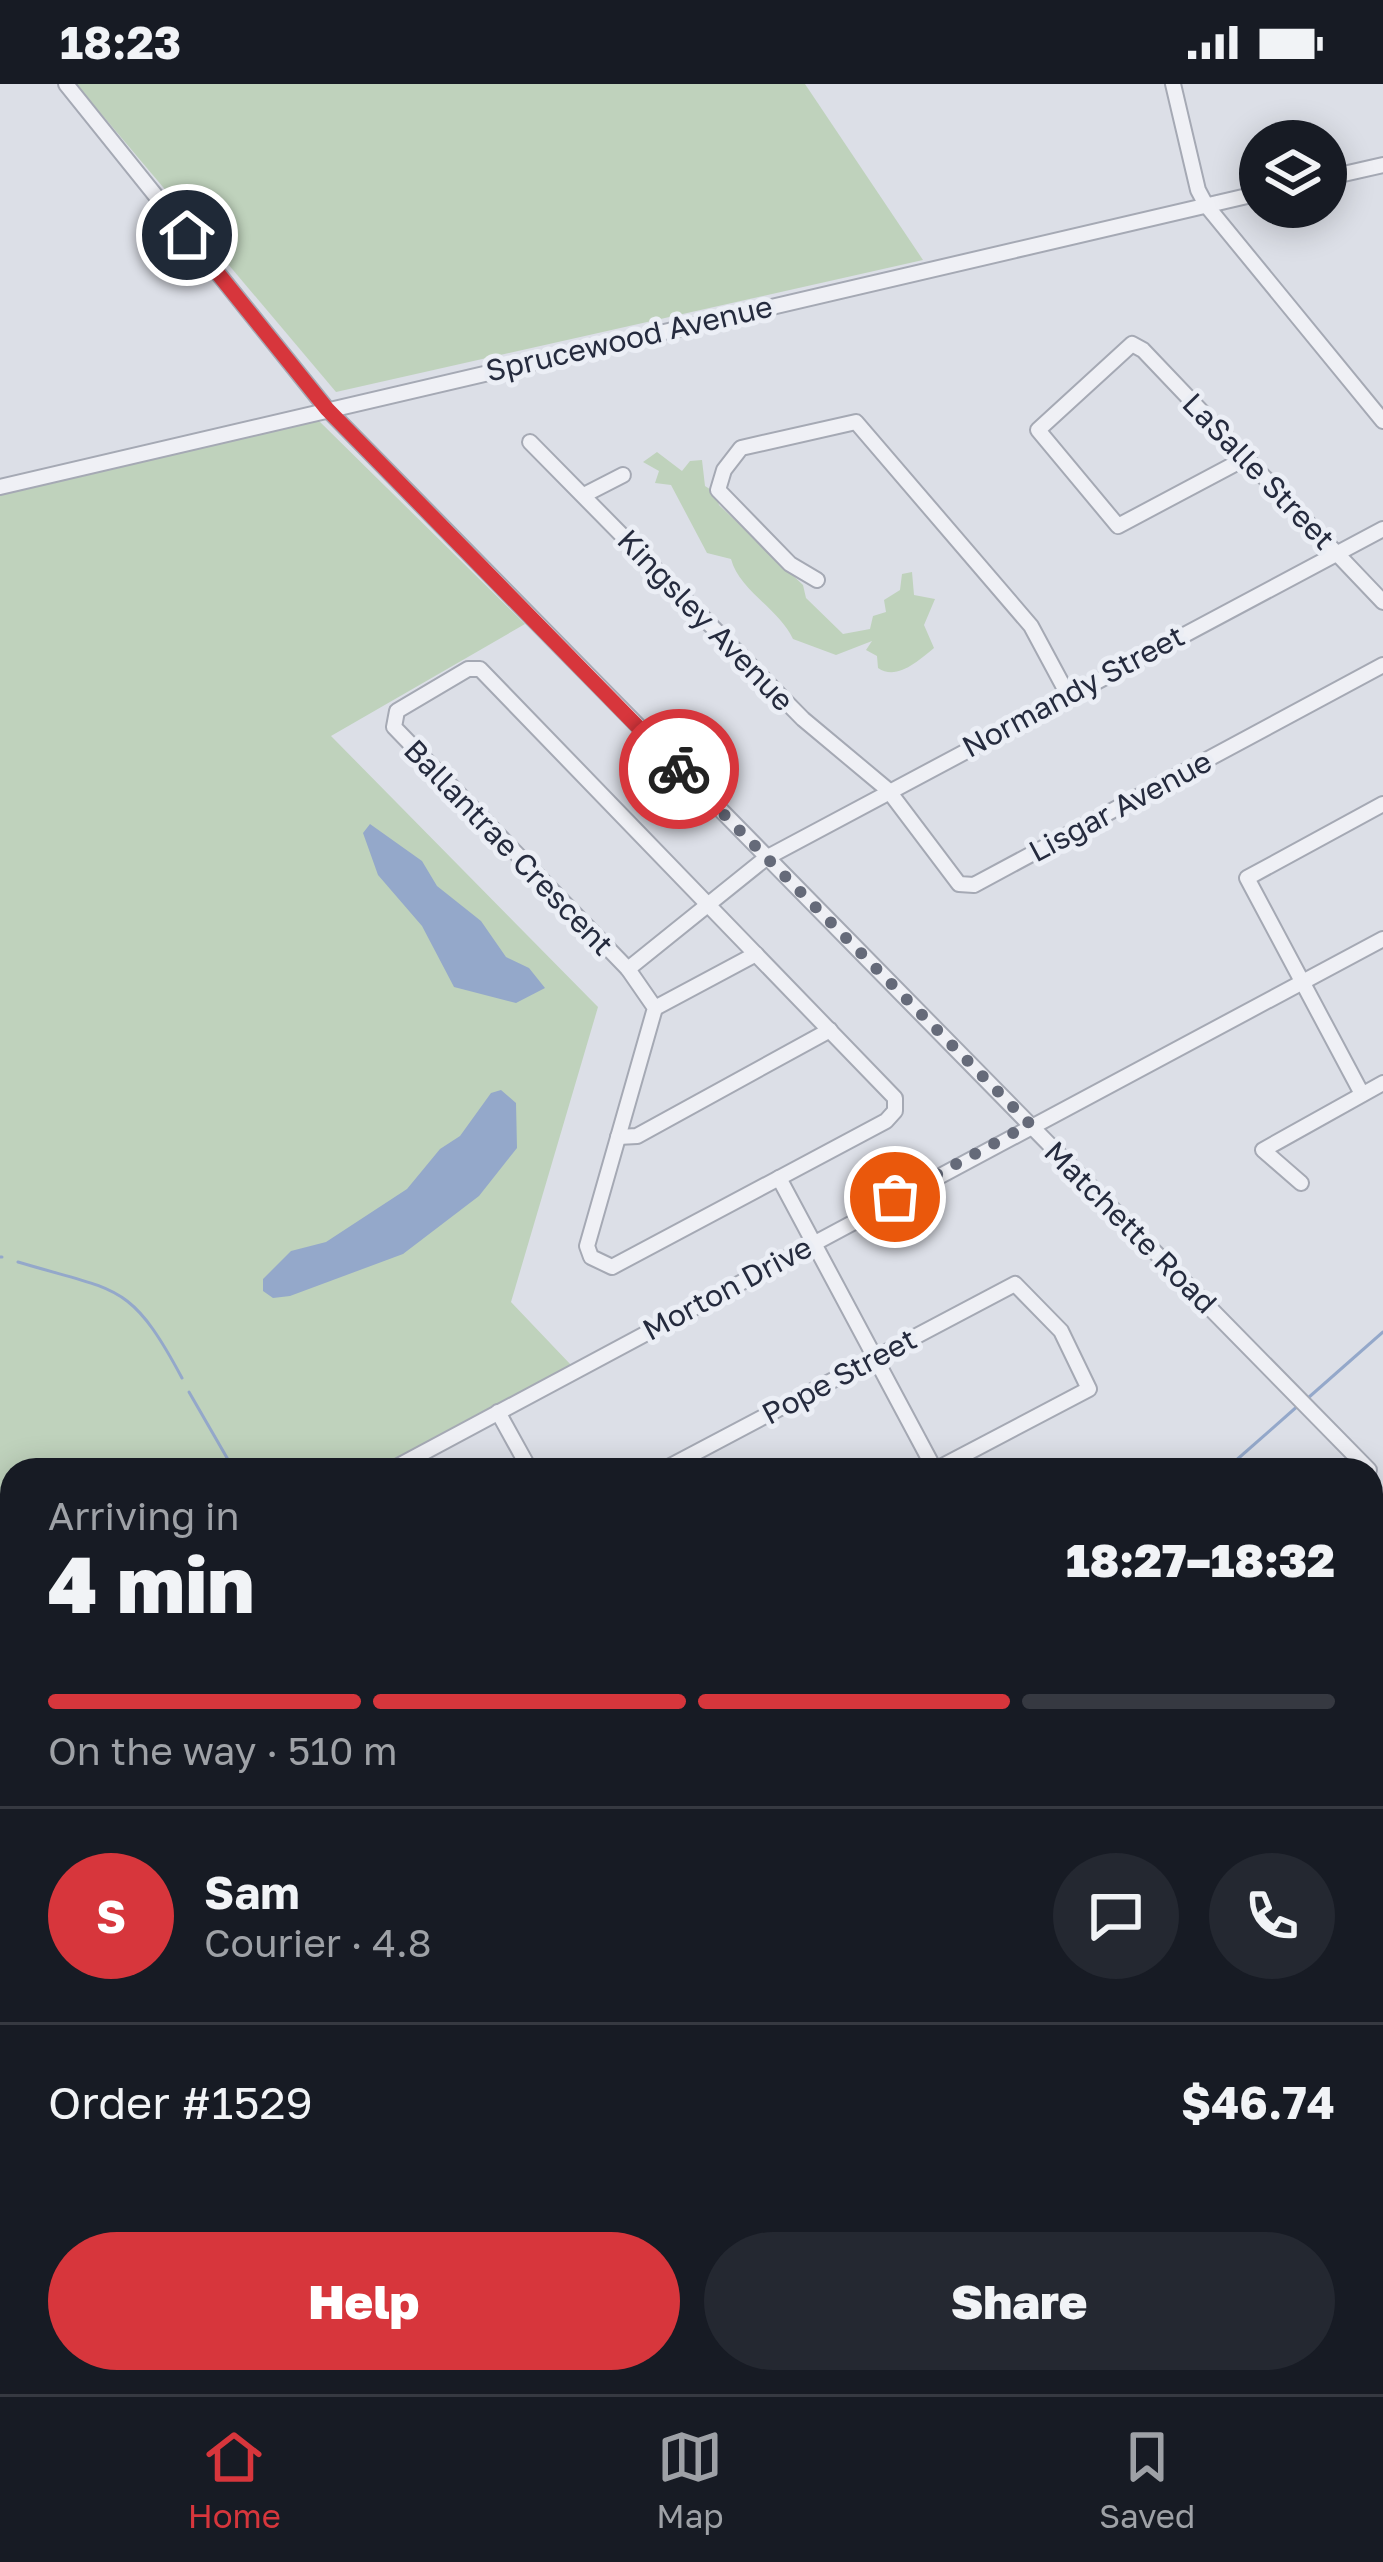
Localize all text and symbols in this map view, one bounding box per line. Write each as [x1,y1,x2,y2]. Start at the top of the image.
text: 18:23 [60,15,181,69]
map controls [1239,120,1347,228]
button: layers [1239,120,1347,228]
pin [136,184,238,286]
icon: home [154,202,220,268]
street label: Sprucewood Avenue [482,288,776,388]
street label: LaSalle Street [1176,385,1342,557]
street label: Kingsley Avenue [610,522,802,718]
street label: Normandy Street [956,617,1190,765]
courier [619,709,739,829]
street label: Ballantrae Crescent [397,732,621,962]
icon: bike [646,736,712,802]
street label: Lisgar Avenue [1023,743,1217,869]
street label: Matchette Road [1037,1133,1225,1321]
pin [844,1146,946,1248]
icon: bag [862,1164,928,1230]
street label: Morton Drive [636,1228,818,1348]
street label: Pope Street [756,1320,922,1432]
text: Arriving in [48,1492,239,1539]
text: 18:27–18:32 [1066,1533,1335,1587]
text: 4 min [48,1537,254,1630]
text: On the way · 510 m [48,1727,398,1774]
button: chat [1053,1853,1179,1979]
button: phone [1209,1853,1335,1979]
text: Sam [204,1865,300,1919]
text: S [96,1889,126,1943]
text: Courier · 4.8 [204,1919,432,1966]
text: Order #1529 [48,2075,313,2129]
text: $46.74 [1181,2075,1335,2129]
button: Help [48,2232,680,2370]
button: Share [704,2232,1335,2370]
tab: Home [188,2424,281,2535]
tab: Map [656,2424,724,2535]
tab: Saved [1099,2424,1195,2535]

